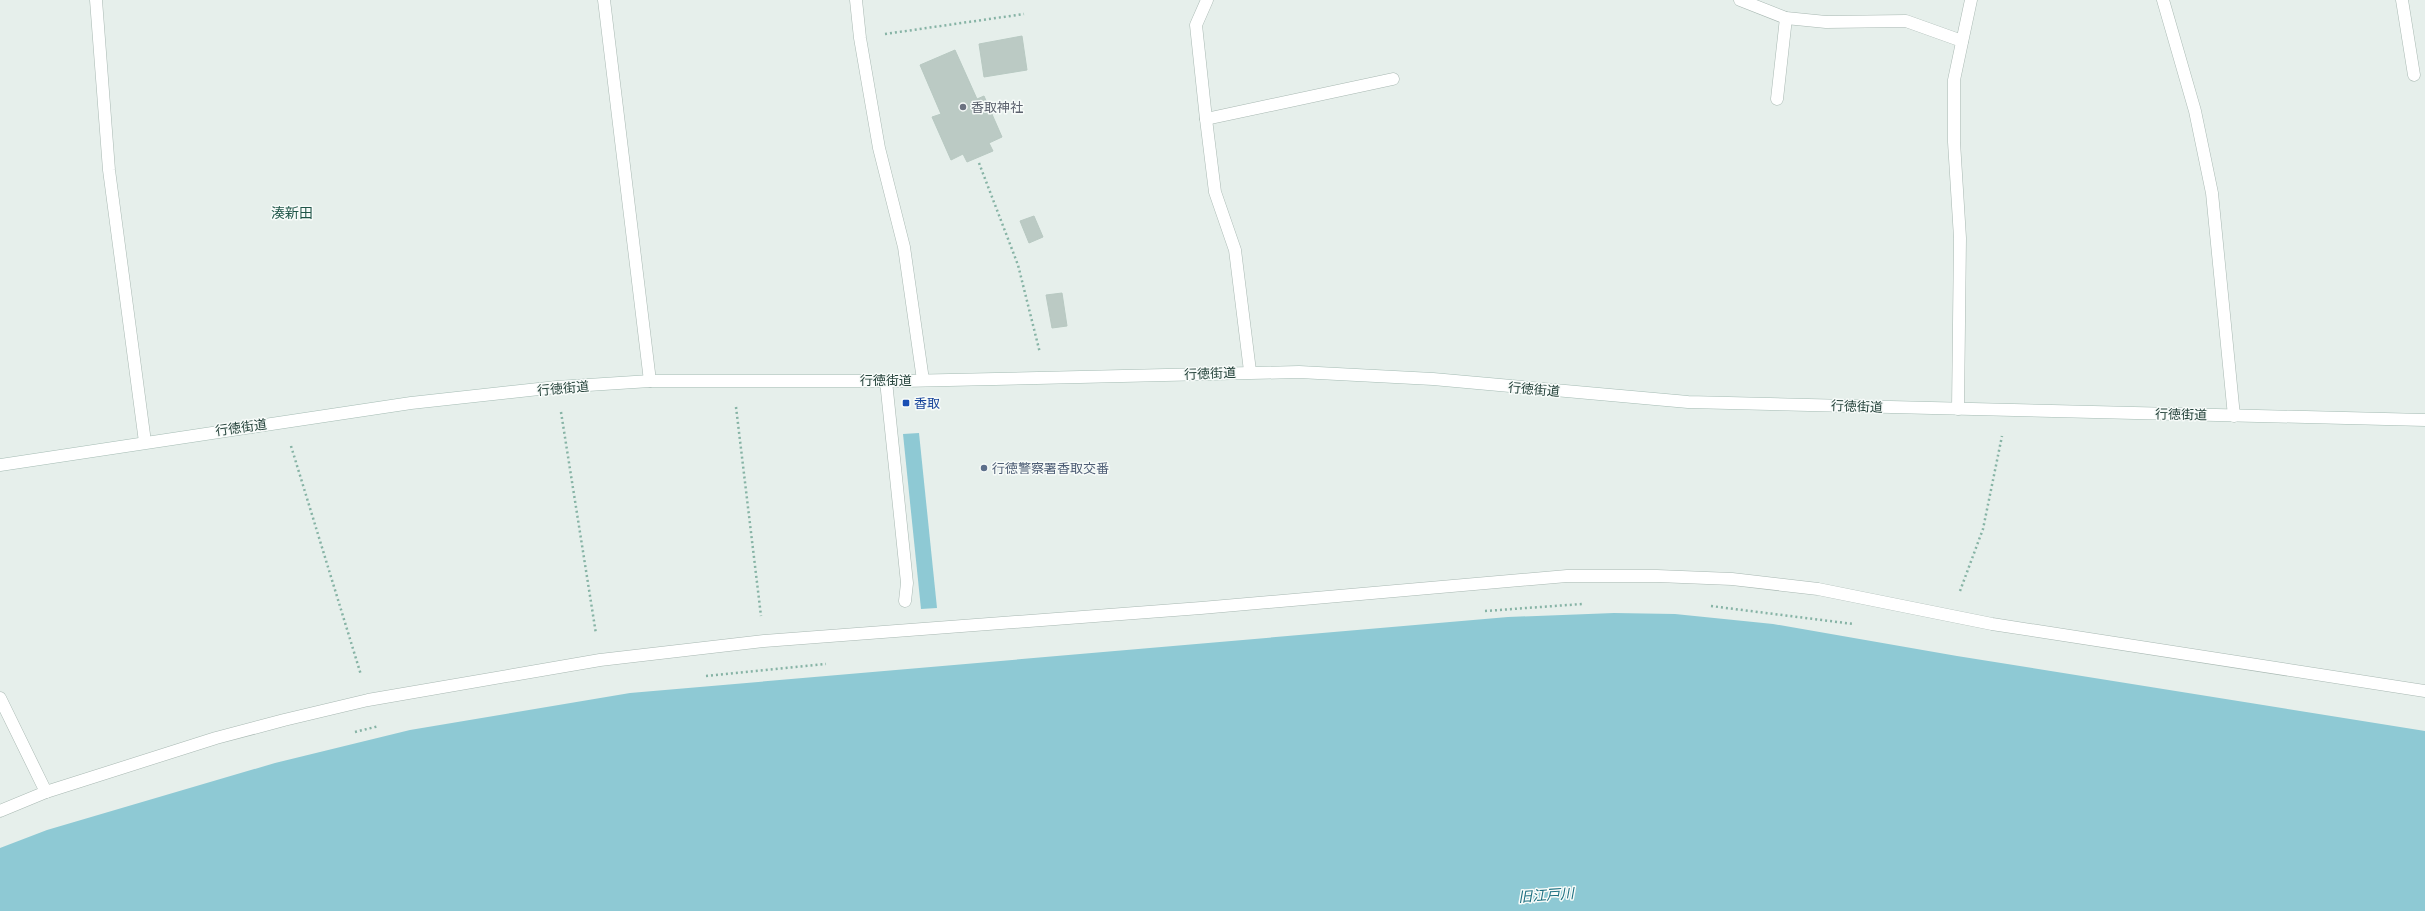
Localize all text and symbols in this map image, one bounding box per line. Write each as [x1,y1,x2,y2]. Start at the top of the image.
place label: 香取神社 [971,99,1023,117]
marker: 香取神社 [958,102,968,112]
district label: 湊新田 [271,204,313,223]
street label: 行徳街道 [1184,364,1236,384]
street label: 行徳街道 [860,372,912,390]
street label: 行徳街道 [536,378,590,400]
street label: 行徳街道 [1507,379,1561,401]
place label: 香取 [914,395,940,413]
street label: 行徳街道 [1831,397,1883,417]
marker: 香取 [901,398,911,408]
street label: 行徳街道 [2155,406,2207,424]
street label: 行徳街道 [214,415,268,441]
place label: 行徳警察署香取交番 [992,460,1109,478]
marker: 行徳警察署香取交番 [979,463,989,473]
water label: 旧江戸川 [1517,884,1577,907]

